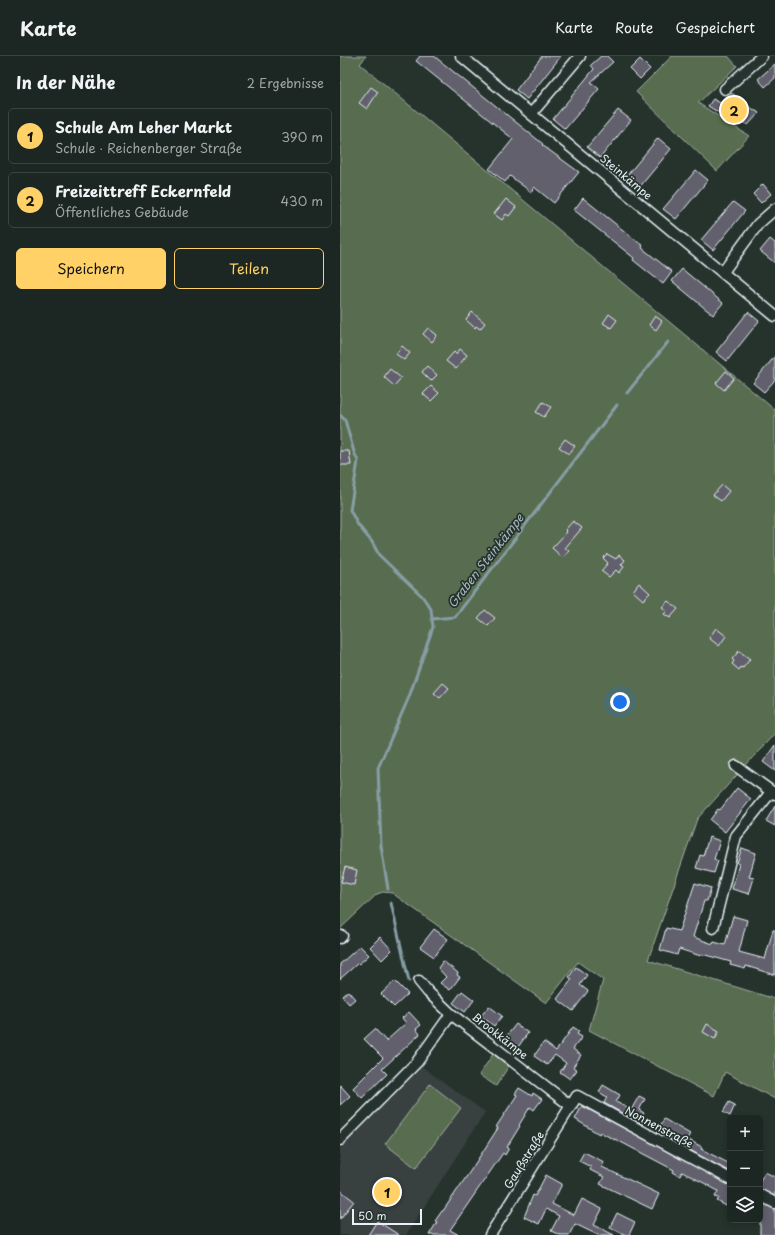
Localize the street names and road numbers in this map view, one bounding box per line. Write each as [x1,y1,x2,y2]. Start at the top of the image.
street label: Steinkämpe [597,150,656,204]
street label: Brookkämpe [469,1008,532,1063]
street label: Nonnenstraße [622,1101,697,1152]
street label: Gaußstraße [499,1128,548,1192]

